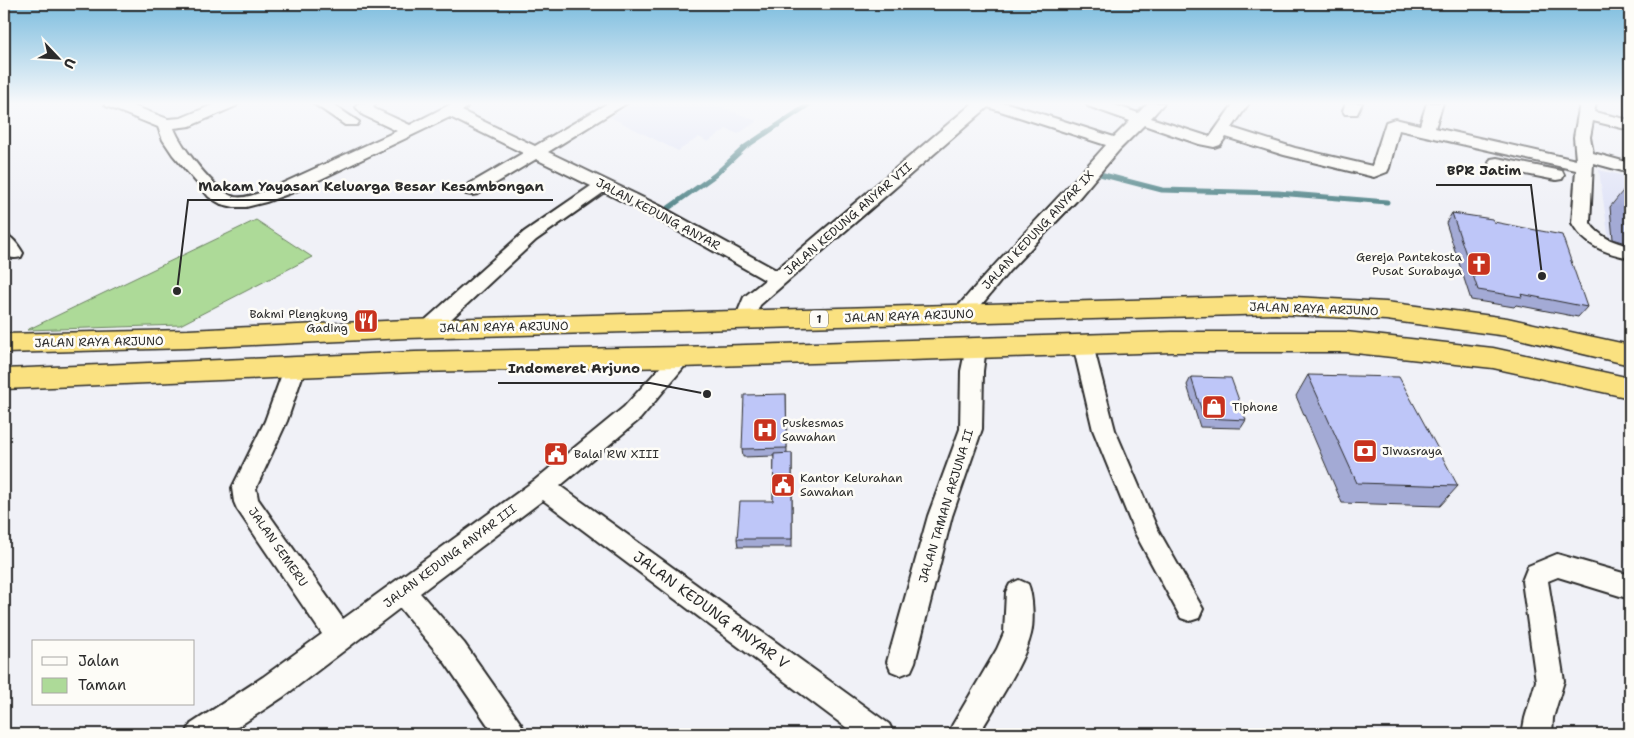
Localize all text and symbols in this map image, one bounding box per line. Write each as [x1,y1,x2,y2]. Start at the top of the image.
north arrow [32,32,82,82]
text: U [60,55,80,72]
callout: BPR Jatim [1436,156,1531,185]
street label: JALAN KEDUNG ANYAR VII [781,159,915,279]
text: BPR Jatim [1447,161,1522,179]
street label: JALAN KEDUNG ANYAR IX [979,167,1098,293]
callout: Makam Yayasan Keluarga Besar Kesambongan [188,171,553,200]
street label: JALAN KEDUNG ANYAR [593,174,723,254]
text: Makam Yayasan Keluarga Besar Kesambongan [198,177,544,195]
place label: Gereja Pantekosta Pusat Surabaya [1356,249,1463,279]
church icon: Gereja Pantekosta Pusat Surabaya [1466,251,1492,277]
street label: JALAN RAYA ARJUNO [1249,299,1379,319]
place label: Bakmi Plengkung Gading [249,306,348,336]
street label: JALAN RAYA ARJUNO [844,306,974,326]
restaurant icon: Bakmi Plengkung Gading [353,308,379,334]
road number: 1 [810,310,828,328]
street label: JALAN RAYA ARJUNO [439,318,569,336]
street label: JALAN RAYA ARJUNO [34,333,164,351]
callout: Indomeret Arjuno [498,354,650,383]
text: Indomeret Arjuno [508,359,640,377]
shop icon: Tiphone [1201,394,1227,420]
place label: Tiphone [1232,399,1278,415]
place label: Puskesmas Sawahan [782,415,844,445]
hospital icon: Puskesmas Sawahan [752,417,778,443]
street label: JALAN TAMAN ARJUNA II [915,427,977,585]
bank icon: Jiwasraya [1352,438,1378,464]
public building icon: Balai RW XIII [543,441,569,467]
place label: Jiwasraya [1382,443,1443,459]
place label: Balai RW XIII [574,446,659,462]
place label: Kantor Kelurahan Sawahan [800,470,903,500]
public building icon: Kantor Kelurahan Sawahan [770,472,796,498]
street label: JALAN KEDUNG ANYAR III [380,500,520,611]
street label: JALAN SEMERU [245,504,311,590]
street label: JALAN KEDUNG ANYAR V [629,547,793,673]
legend [32,640,195,706]
text: Jalan [78,651,119,671]
text: Taman [78,675,126,695]

